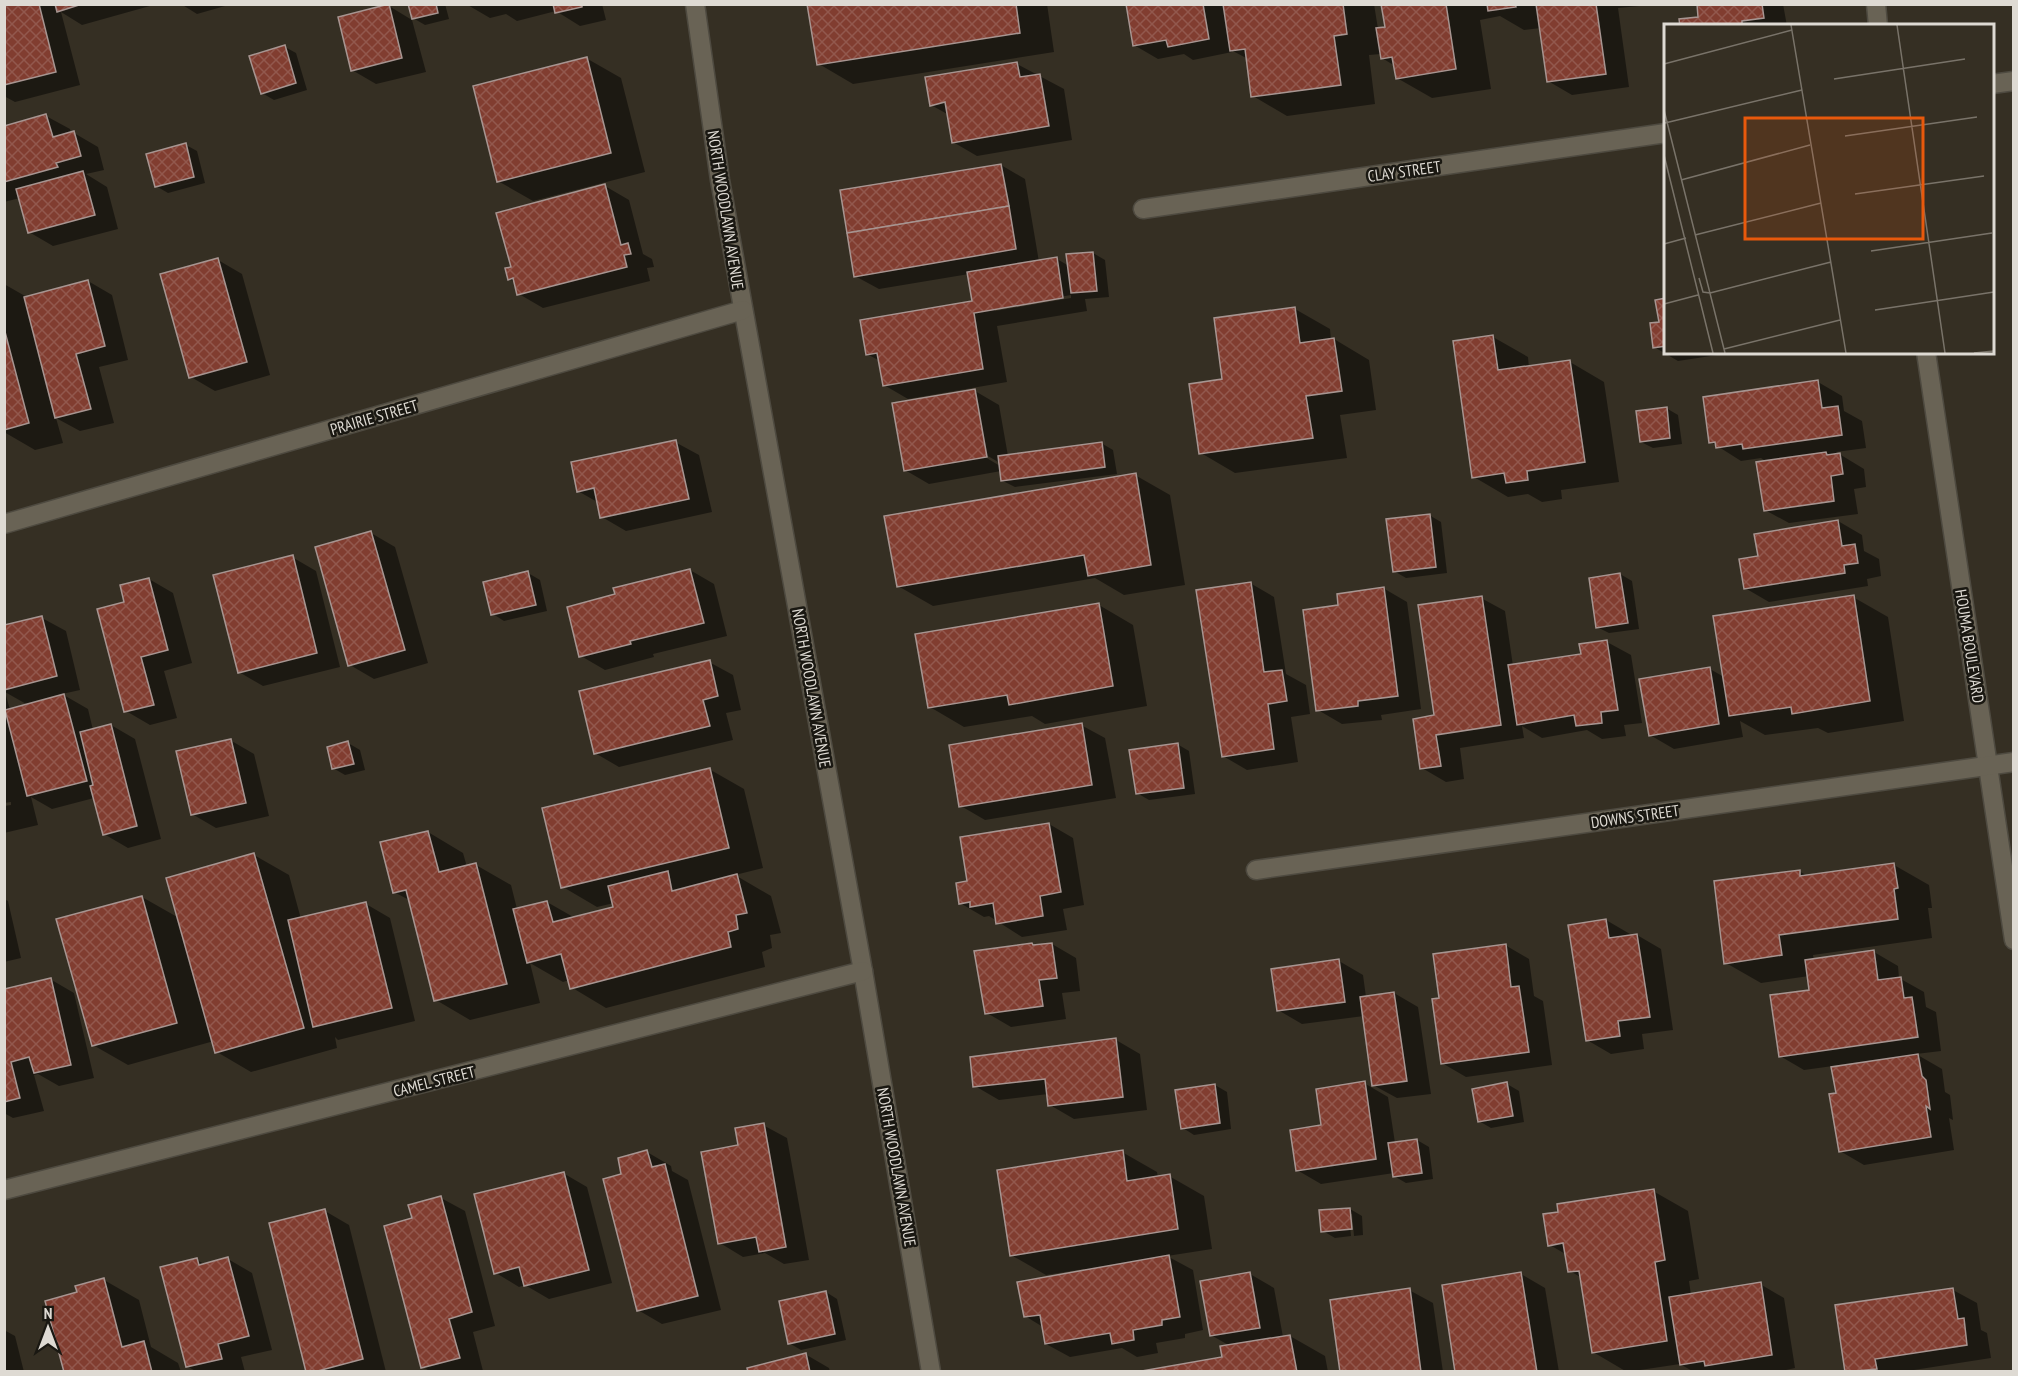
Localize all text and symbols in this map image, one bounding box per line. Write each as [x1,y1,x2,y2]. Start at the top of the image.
inset map [1664,24,1994,354]
street label: NORTH WOODLAWN AVENUE [704,129,748,291]
street label: CLAY STREET [1366,156,1442,186]
street label: PRAIRIE STREET [328,395,420,439]
street label: HOUMA BOULEVARD [1951,588,1989,704]
street label: NORTH WOODLAWN AVENUE [788,607,836,769]
street label: DOWNS STREET [1590,800,1680,832]
street label: CAMEL STREET [391,1061,477,1101]
street label: NORTH WOODLAWN AVENUE [873,1086,921,1248]
north arrow [18,1298,78,1358]
text: N [44,1303,52,1323]

